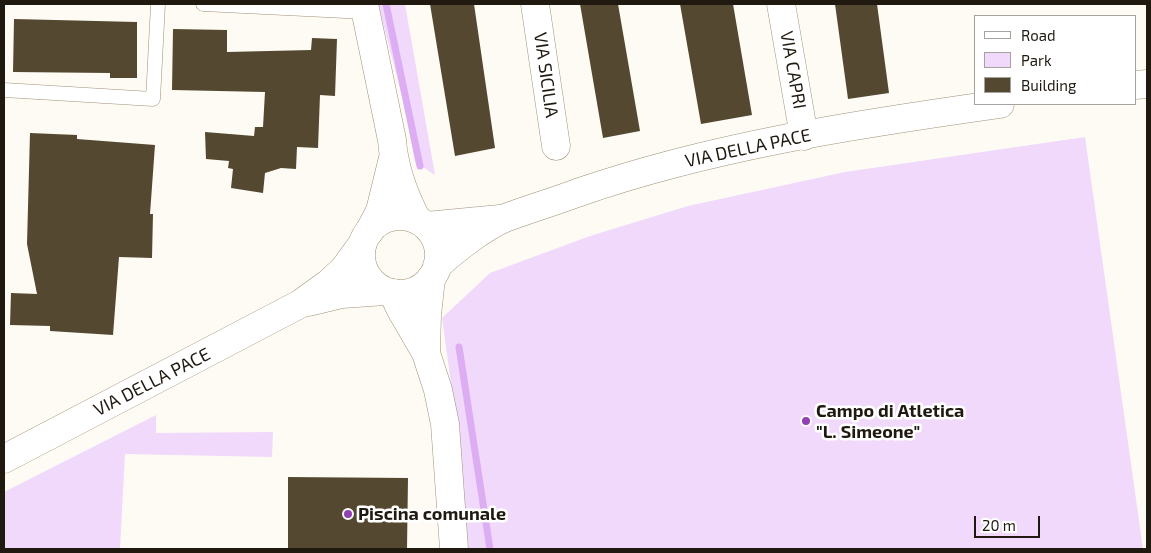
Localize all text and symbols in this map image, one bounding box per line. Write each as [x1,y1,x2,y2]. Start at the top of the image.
legend [974,15,1136,105]
text: Road [1021,26,1056,44]
street label: VIA CAPRI [776,29,810,111]
street label: VIA SICILIA [529,31,563,119]
text: Park [1021,51,1052,69]
text: Building [1021,76,1076,94]
street label: VIA DELLA PACE [683,124,813,172]
street label: VIA DELLA PACE [90,343,214,421]
place label: Campo di Atletica "L. Simeone" [816,400,964,442]
marker: Campo di Atletica "L. Simeone" [800,415,812,427]
place label: Piscina comunale [358,503,506,525]
scale bar [976,506,1042,538]
marker: Piscina comunale [342,508,354,520]
text: 20 m [982,516,1016,534]

